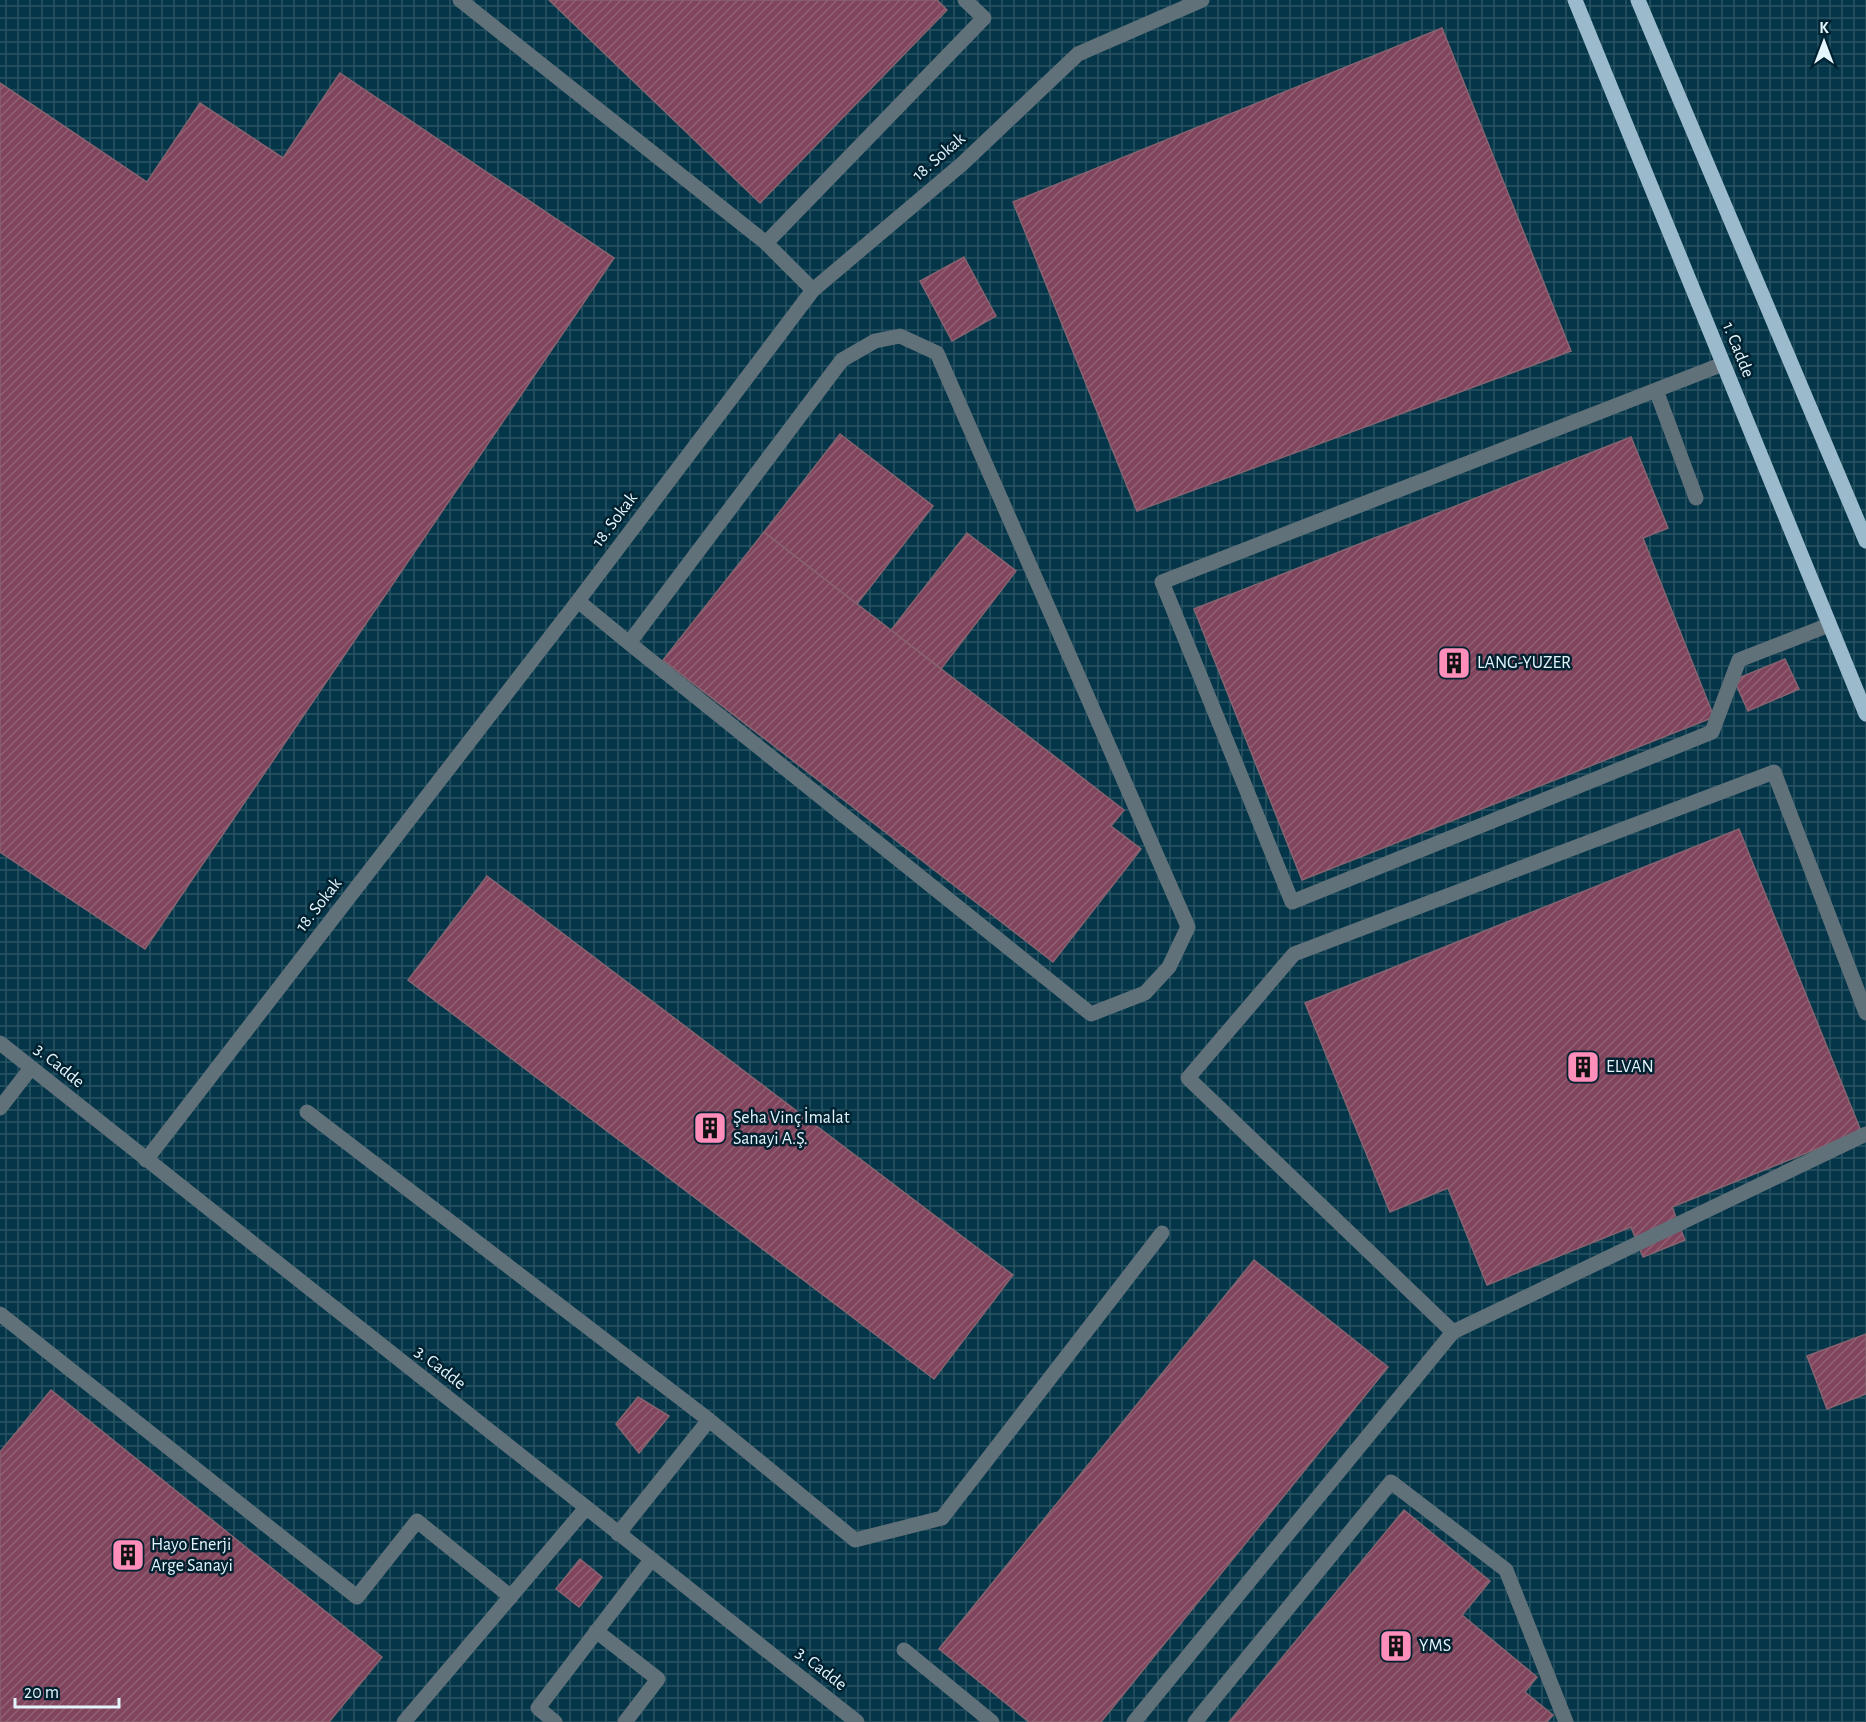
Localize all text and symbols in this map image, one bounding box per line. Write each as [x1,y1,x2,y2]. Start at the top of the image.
north arrow [1794,12,1854,72]
text: K [1819,20,1829,36]
street label: 18. Sokak [909,129,969,185]
street label: 1. Cadde [1719,320,1757,380]
street label: 18. Sokak [589,489,642,551]
building icon: LANG-YUZER [1436,645,1472,681]
place label: LANG-YUZER [1477,654,1571,672]
street label: 18. Sokak [292,874,346,935]
street label: 3. Cadde [30,1040,88,1092]
building icon: ELVAN [1565,1049,1601,1085]
place label: ELVAN [1606,1058,1654,1076]
place label: Şeha Vinç İmalat Sanayi A.Ş. [733,1107,850,1148]
building icon: Şeha Vinç İmalat Sanayi A.Ş. [692,1110,728,1146]
street label: 3. Cadde [411,1343,469,1393]
place label: Hayo Enerji Arge Sanayi [151,1536,233,1575]
building icon: Hayo Enerji Arge Sanayi [110,1537,146,1573]
building icon: YMS [1378,1628,1414,1664]
place label: YMS [1419,1637,1451,1655]
street label: 3. Cadde [792,1644,850,1694]
scale bar [15,1671,118,1709]
text: 20 m [24,1684,59,1702]

